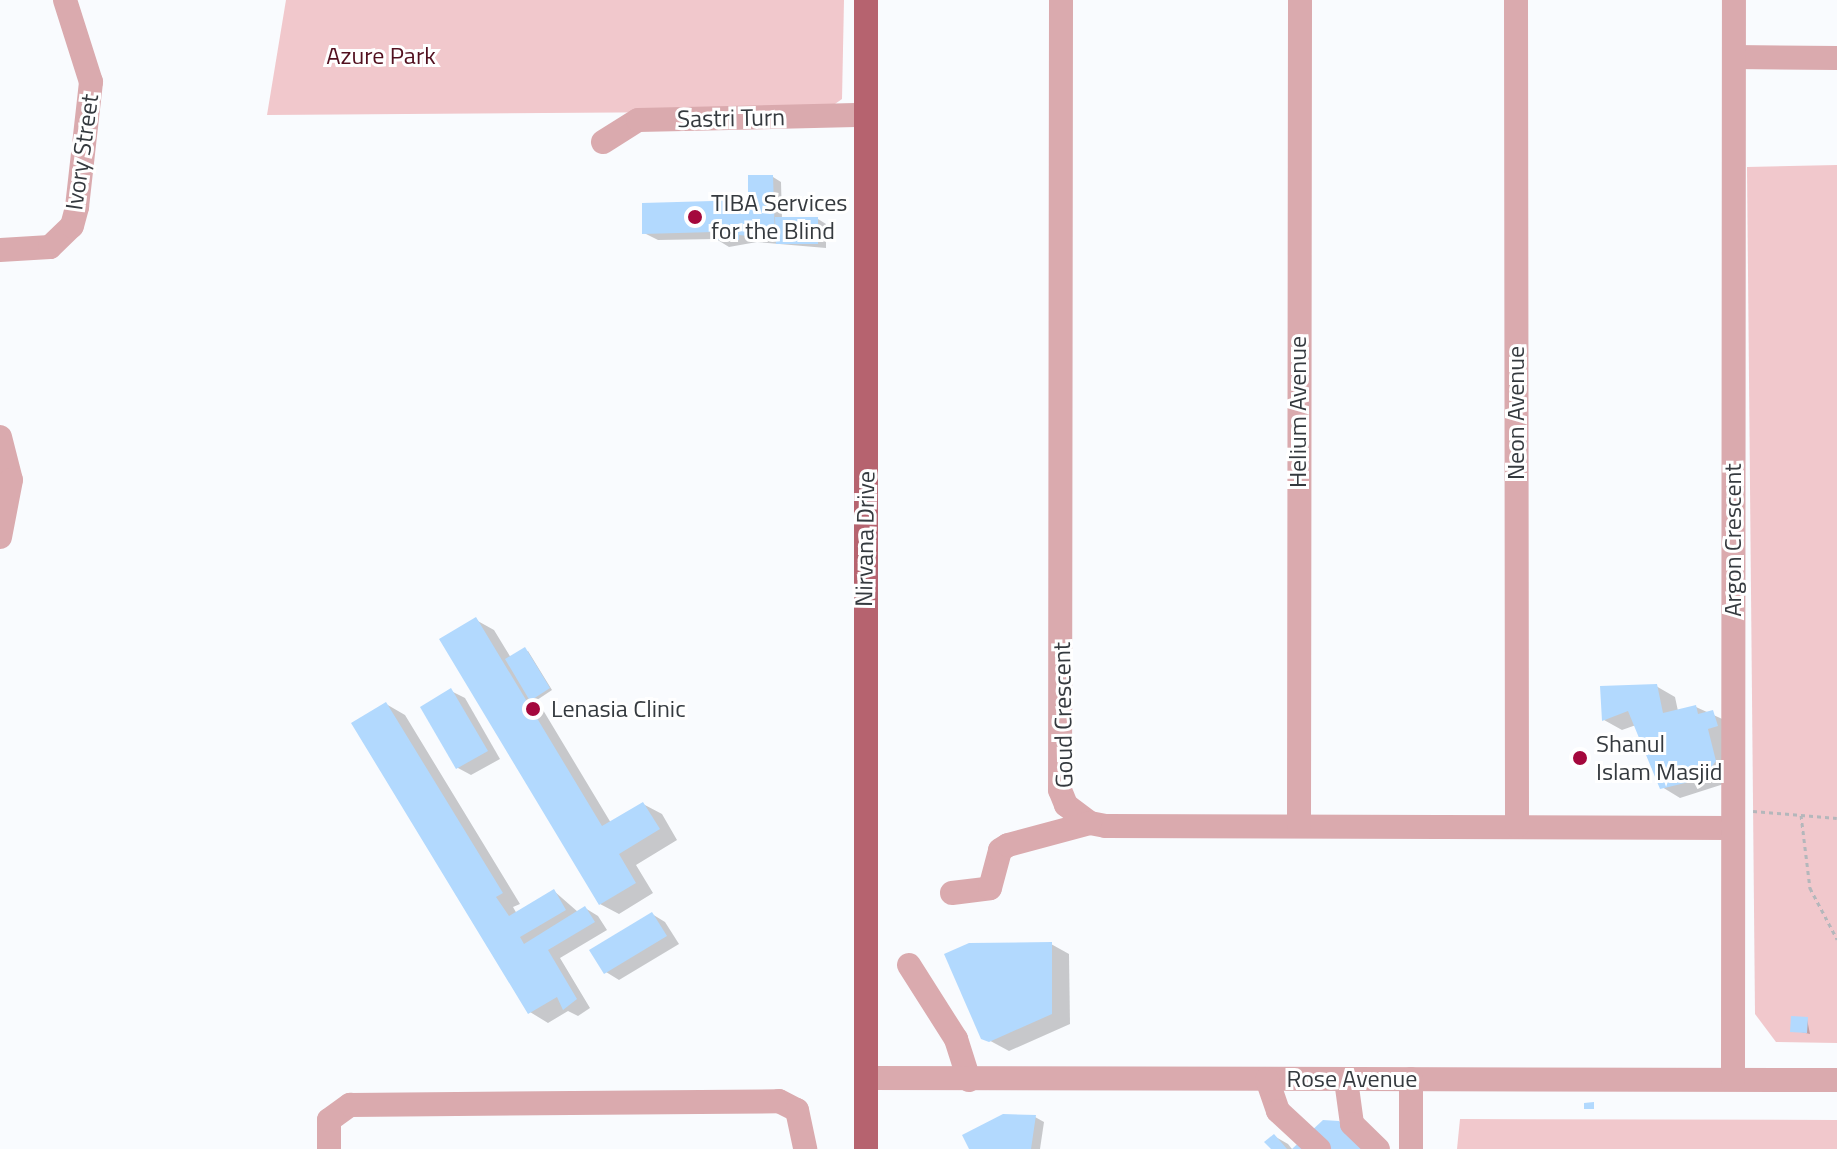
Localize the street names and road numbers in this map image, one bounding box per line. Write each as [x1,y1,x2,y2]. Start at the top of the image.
street label: Ivory Street [60,92,104,212]
street label: Sastri Turn [677,103,785,133]
street label: Helium Avenue [1284,336,1312,488]
street label: Neon Avenue [1502,346,1530,480]
street label: Argon Crescent [1719,463,1747,617]
street label: Nirvana Drive [849,471,881,607]
street label: Goud Crescent [1047,642,1079,788]
street label: Rose Avenue [1287,1065,1417,1093]

